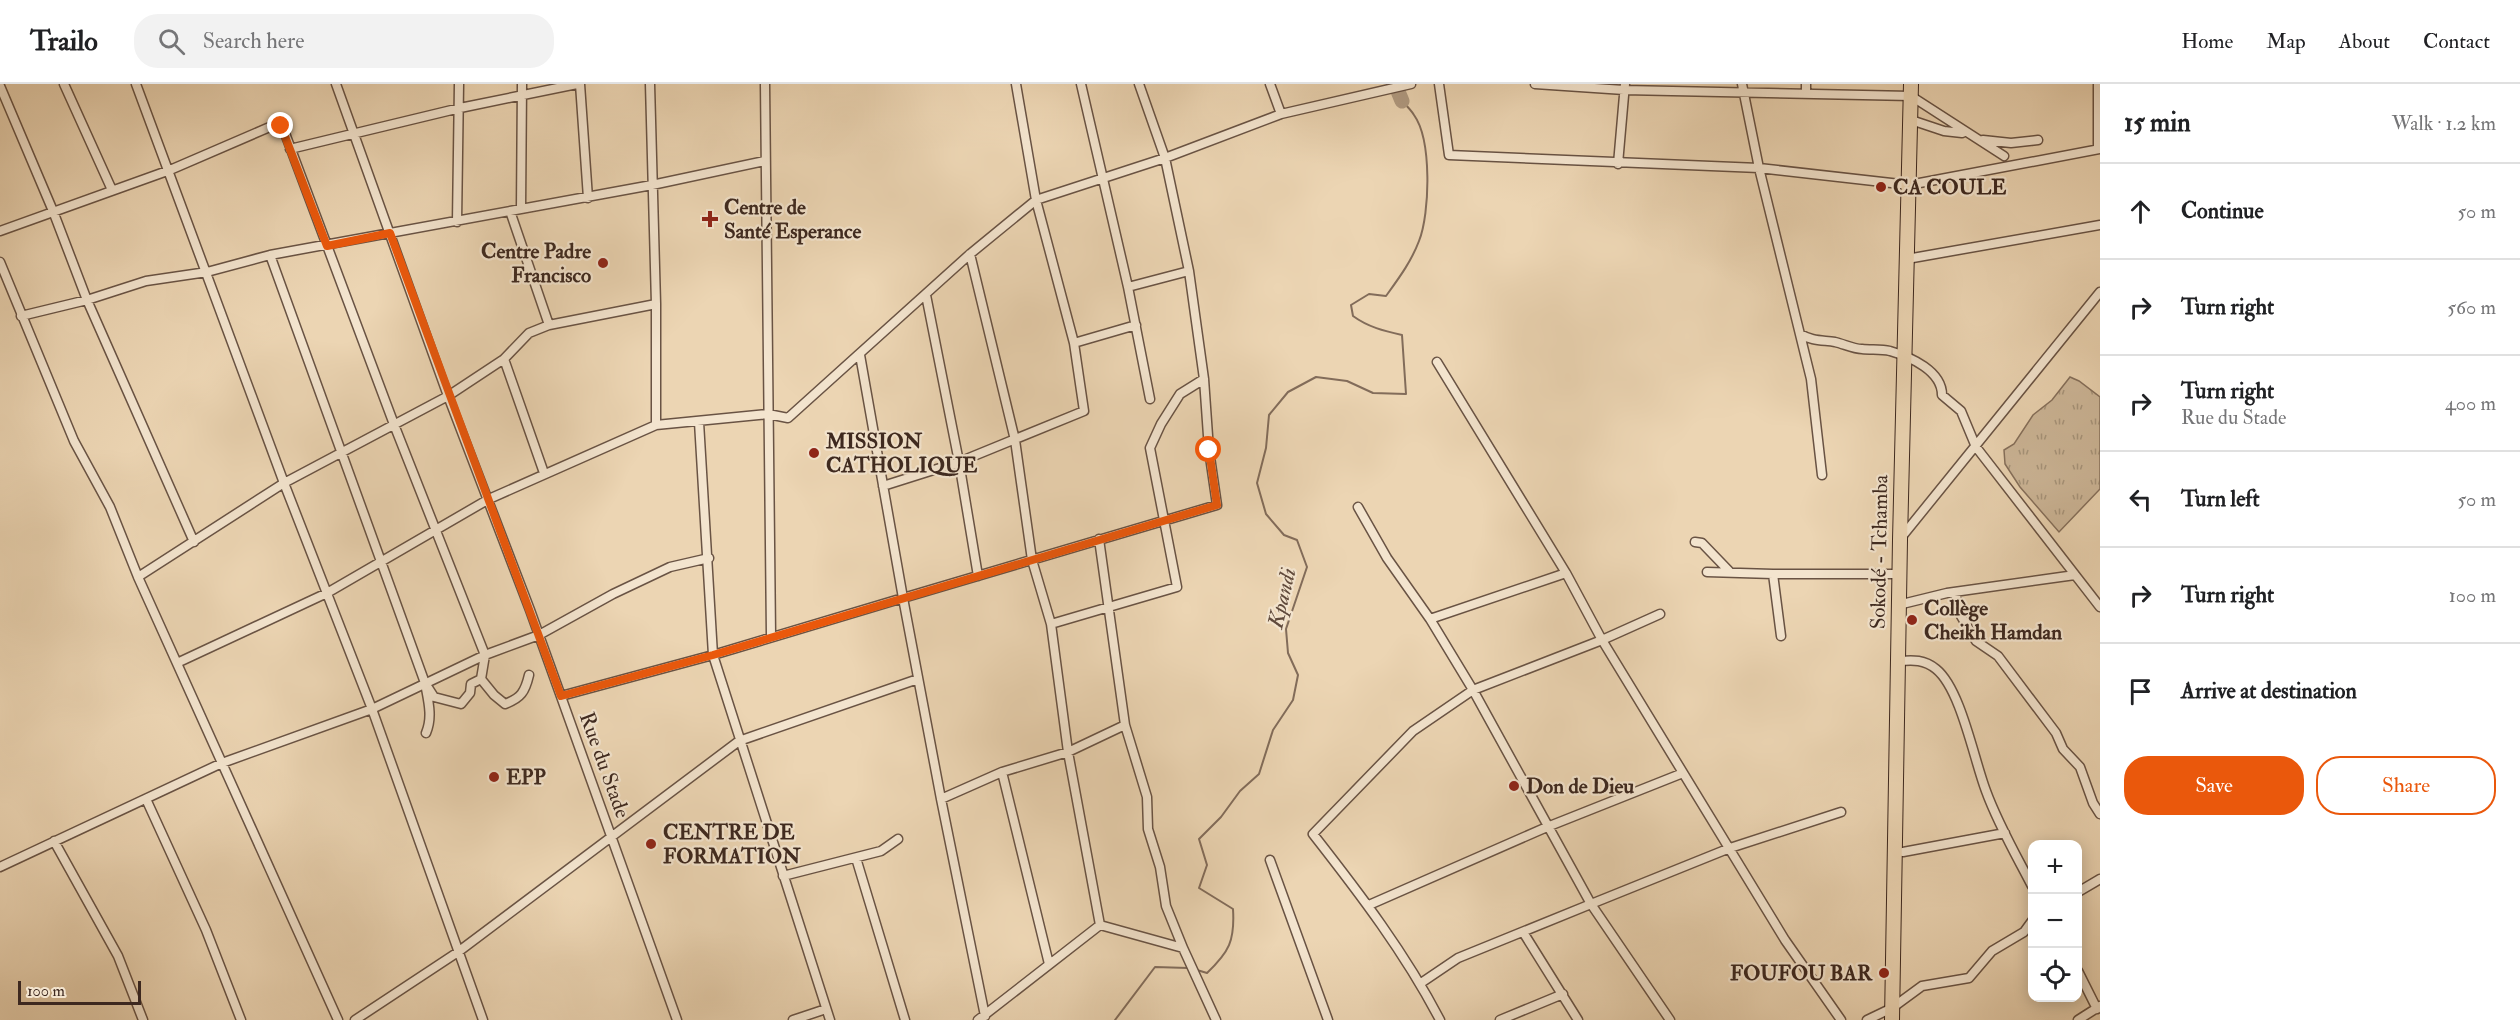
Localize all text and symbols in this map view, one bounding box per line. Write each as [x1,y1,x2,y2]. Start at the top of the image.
search box [134,14,554,68]
text: Trailo [30,24,98,59]
icon: search [155,25,188,58]
text: Search here [203,27,304,55]
text: Home [2181,28,2233,55]
text: Map [2266,28,2306,55]
text: About [2339,28,2390,55]
text: Contact [2423,28,2490,55]
text: 15 min [2124,107,2191,139]
text: Walk · 1.2 km [2392,111,2496,136]
route end [267,112,293,138]
place label: CA COULE [1893,174,2006,201]
marker: CA COULE [1874,180,1888,194]
place label: Centre de Santé Esperance [724,194,861,245]
icon: ahead [2124,195,2157,228]
text: Continue [2181,197,2264,225]
text: 50 m [2457,199,2496,224]
marker: Centre de Santé Esperance [701,210,719,228]
place label: Centre Padre Francisco [481,238,591,289]
marker: Centre Padre Francisco [596,256,610,270]
icon: right [2124,291,2157,324]
text: Turn right [2181,293,2274,321]
text: 560 m [2447,295,2496,320]
text: Turn right [2181,377,2274,405]
icon: right [2124,387,2157,420]
text: 400 m [2445,391,2496,416]
text: Rue du Stade [2181,405,2286,430]
place label: MISSION CATHOLIQUE [825,428,977,479]
route start [1195,436,1221,462]
marker: MISSION CATHOLIQUE [807,446,821,460]
street label: Sokodé - Tchamba [1865,474,1894,629]
icon: left [2124,483,2157,516]
text: Turn left [2181,485,2260,513]
text: 50 m [2457,487,2496,512]
water label: Kpandi [1261,565,1302,632]
icon: right [2124,579,2157,612]
text: Turn right [2181,581,2274,609]
text: 100 m [2449,583,2496,608]
place label: Collège Cheikh Hamdan [1924,595,2062,646]
marker: Collège Cheikh Hamdan [1905,613,1919,627]
icon: arrive [2124,675,2157,708]
text: Arrive at destination [2181,677,2357,705]
street label: Rue du Stade [573,709,636,822]
button: Save [2124,756,2304,815]
button: Share [2316,756,2496,815]
place label: EPP [506,764,546,791]
marker: EPP [487,770,501,784]
place label: Don de Dieu [1526,773,1634,800]
marker: Don de Dieu [1507,779,1521,793]
place label: CENTRE DE FORMATION [663,819,802,870]
marker: CENTRE DE FORMATION [644,837,658,851]
map controls [2028,840,2082,1002]
button: + [2028,840,2082,894]
button: − [2028,894,2082,948]
button: locate [2028,948,2082,1002]
place label: FOUFOU BAR [1730,960,1873,987]
marker: FOUFOU BAR [1877,966,1891,980]
scale bar [18,978,141,1006]
text: 100 m [27,981,65,1001]

